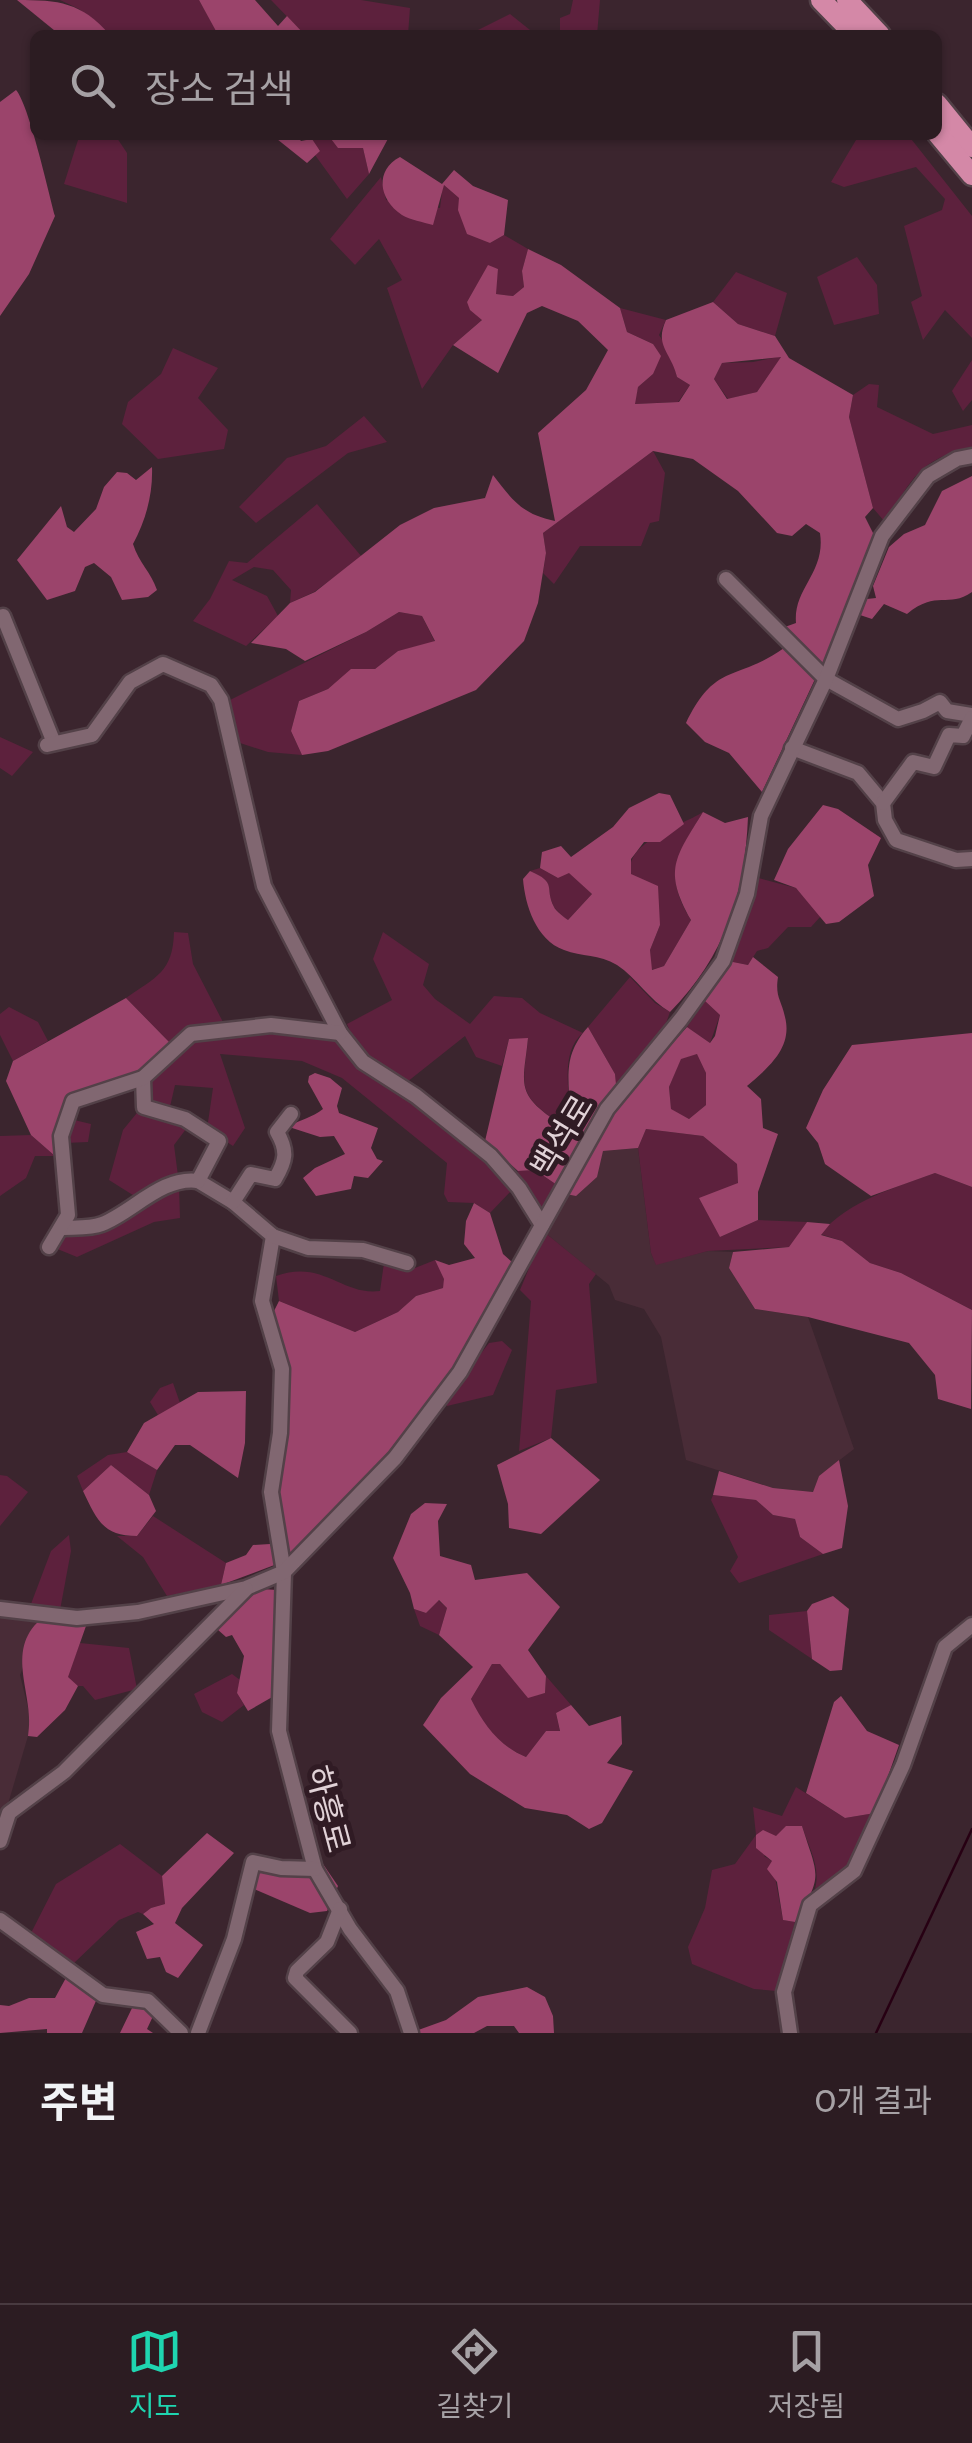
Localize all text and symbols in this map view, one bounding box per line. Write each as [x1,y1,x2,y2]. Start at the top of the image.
search box [30,30,942,140]
icon: search [65,58,120,113]
text: 장소 검색 [145,65,293,112]
street label: 백석로 [522,1088,601,1184]
street label: 하흥로 [298,1761,359,1857]
text: 주변 [40,2076,117,2128]
text: 0개 결과 [814,2081,932,2120]
tab: 지도 [127,2324,182,2424]
tab: 길찾기 [436,2324,513,2424]
tab: 저장됨 [768,2324,845,2424]

